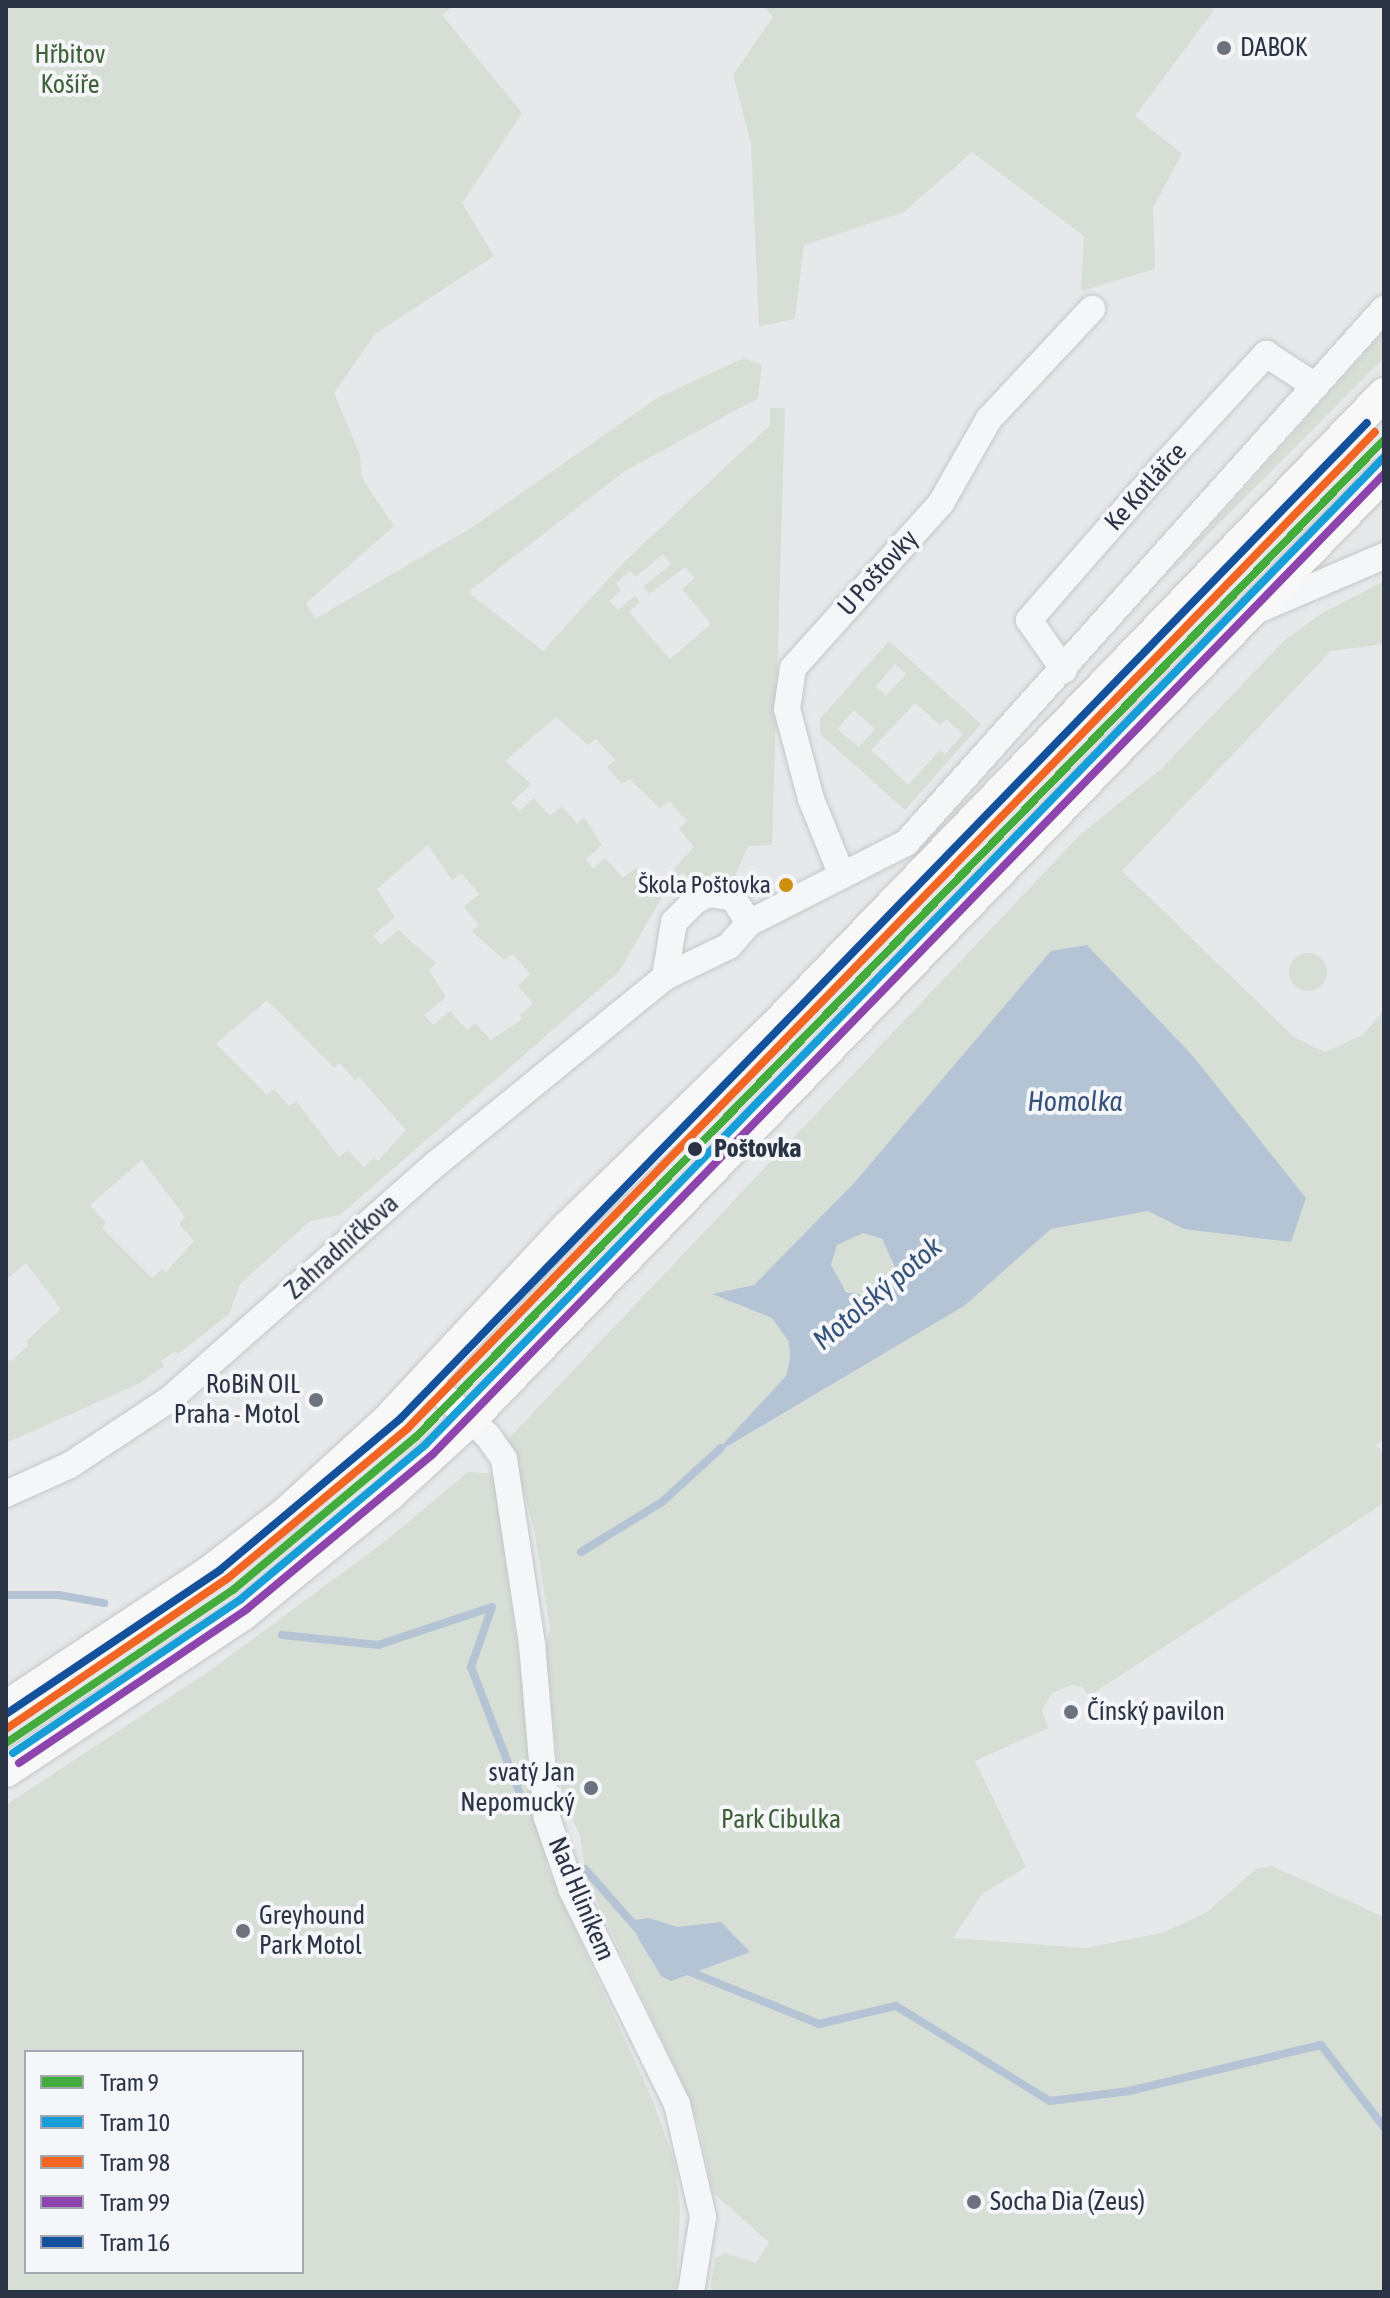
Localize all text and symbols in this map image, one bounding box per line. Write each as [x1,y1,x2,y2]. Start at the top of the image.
place label: DABOK [1240,32,1308,64]
park label: Hřbitov Košíře [35,39,105,100]
marker: DABOK [1215,39,1233,57]
street label: Ke Kotlářce [1098,437,1194,537]
street label: U Poštovky [831,524,925,622]
place label: Škola Poštovka [638,871,771,899]
marker: Škola Poštovka [778,877,794,893]
water label: Homolka [1028,1084,1122,1118]
place label: Poštovka [714,1133,801,1165]
marker: Poštovka [683,1137,707,1161]
street label: Zahradníčkova [279,1188,405,1306]
water label: Motolský potok [806,1229,948,1357]
place label: RoBiN OIL Praha - Motol [174,1369,300,1430]
marker: RoBiN OIL Praha - Motol [307,1391,325,1409]
place label: Čínský pavilon [1087,1696,1225,1728]
marker: Čínský pavilon [1062,1703,1080,1721]
place label: svatý Jan Nepomucký [460,1757,575,1818]
marker: svatý Jan Nepomucký [582,1779,600,1797]
park label: Park Cibulka [721,1804,841,1836]
street label: Nad Hliníkem [541,1832,621,1966]
place label: Greyhound Park Motol [259,1900,365,1962]
marker: Greyhound Park Motol [234,1922,252,1940]
legend [24,2050,304,2274]
text: Tram 9 [100,2069,159,2096]
text: Tram 10 [100,2109,170,2136]
text: Tram 98 [100,2149,170,2176]
place label: Socha Dia (Zeus) [990,2186,1145,2218]
text: Tram 99 [100,2189,170,2216]
marker: Socha Dia (Zeus) [965,2193,983,2211]
text: Tram 16 [100,2229,170,2256]

